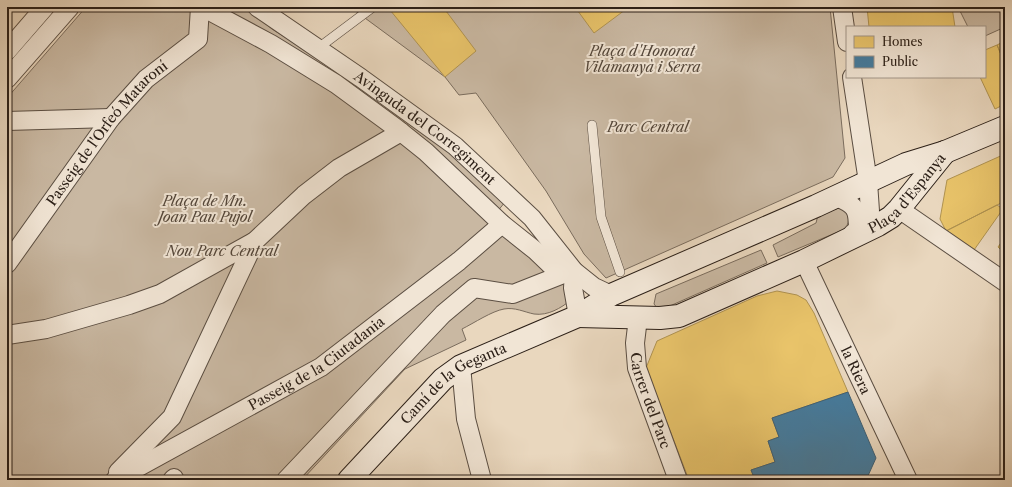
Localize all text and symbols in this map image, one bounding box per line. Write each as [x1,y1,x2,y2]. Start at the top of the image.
legend [846,26,986,78]
text: Homes [882,34,922,49]
park label: Plaça d'Honorat Vilamanyà i Serra [583,42,701,76]
text: Public [882,54,918,69]
street label: Passeig de l'Orfeó Mataroní [42,57,171,209]
street label: Avinguda del Corregiment [350,66,500,189]
park label: Parc Central [606,118,690,136]
street label: Plaça d'Espanya [865,149,950,237]
park label: Plaça de Mn. Joan Pau Pujol [154,192,254,226]
park label: Nou Parc Central [165,242,280,260]
street label: Passeig de la Ciutadania [245,312,389,414]
street label: Camí de la Geganta [396,338,510,428]
street label: la Riera [837,344,875,398]
street label: Carrer del Parc [627,352,675,451]

